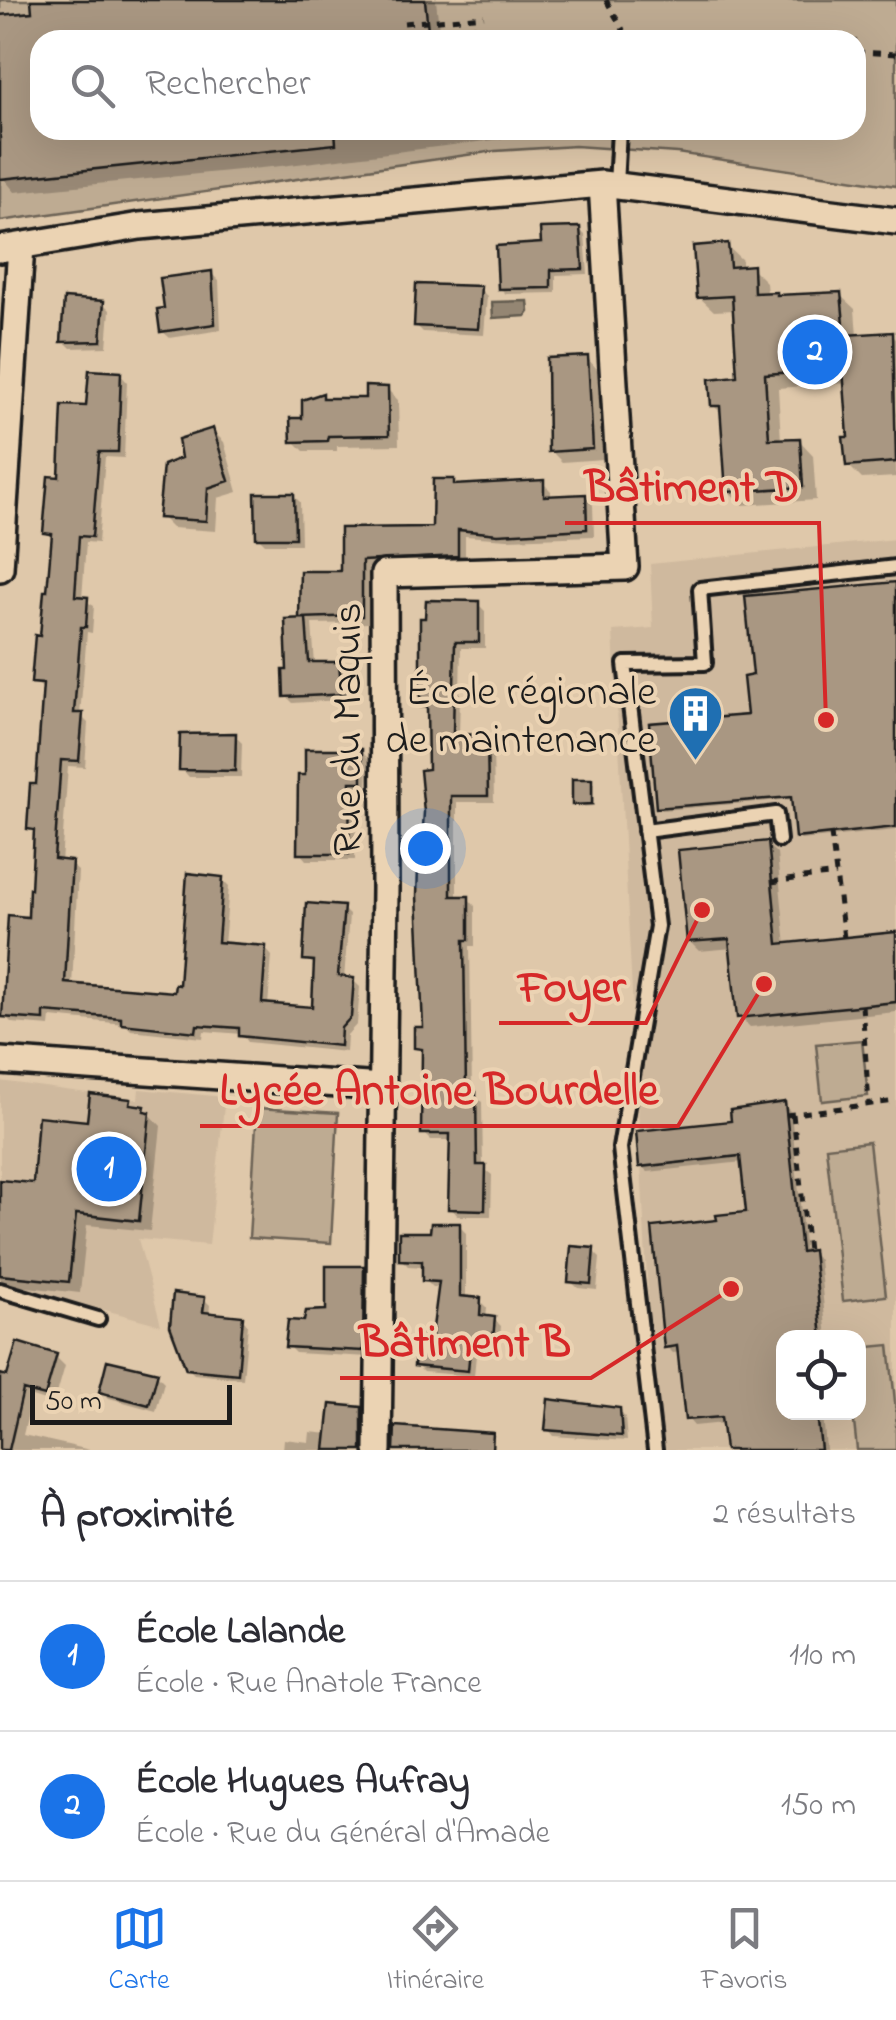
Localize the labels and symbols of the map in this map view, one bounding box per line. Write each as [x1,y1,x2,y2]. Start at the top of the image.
pin: 2 [782,314,848,390]
callout: Bâtiment D [565,448,819,523]
text: Bâtiment D [583,457,799,523]
street label: Rue du Maquis [319,603,380,855]
place label: École régionale de maintenance [385,663,656,772]
building icon: École régionale de maintenance [665,683,725,762]
your location [400,823,451,874]
callout: Foyer [499,948,646,1023]
text: Foyer [516,957,627,1023]
callout: Lycée Antoine Bourdelle [200,1051,678,1126]
text: Lycée Antoine Bourdelle [220,1060,660,1126]
pin: 1 [76,1132,142,1206]
callout: Bâtiment B [340,1303,591,1378]
text: Bâtiment B [357,1312,571,1378]
scale bar [30,1380,232,1424]

